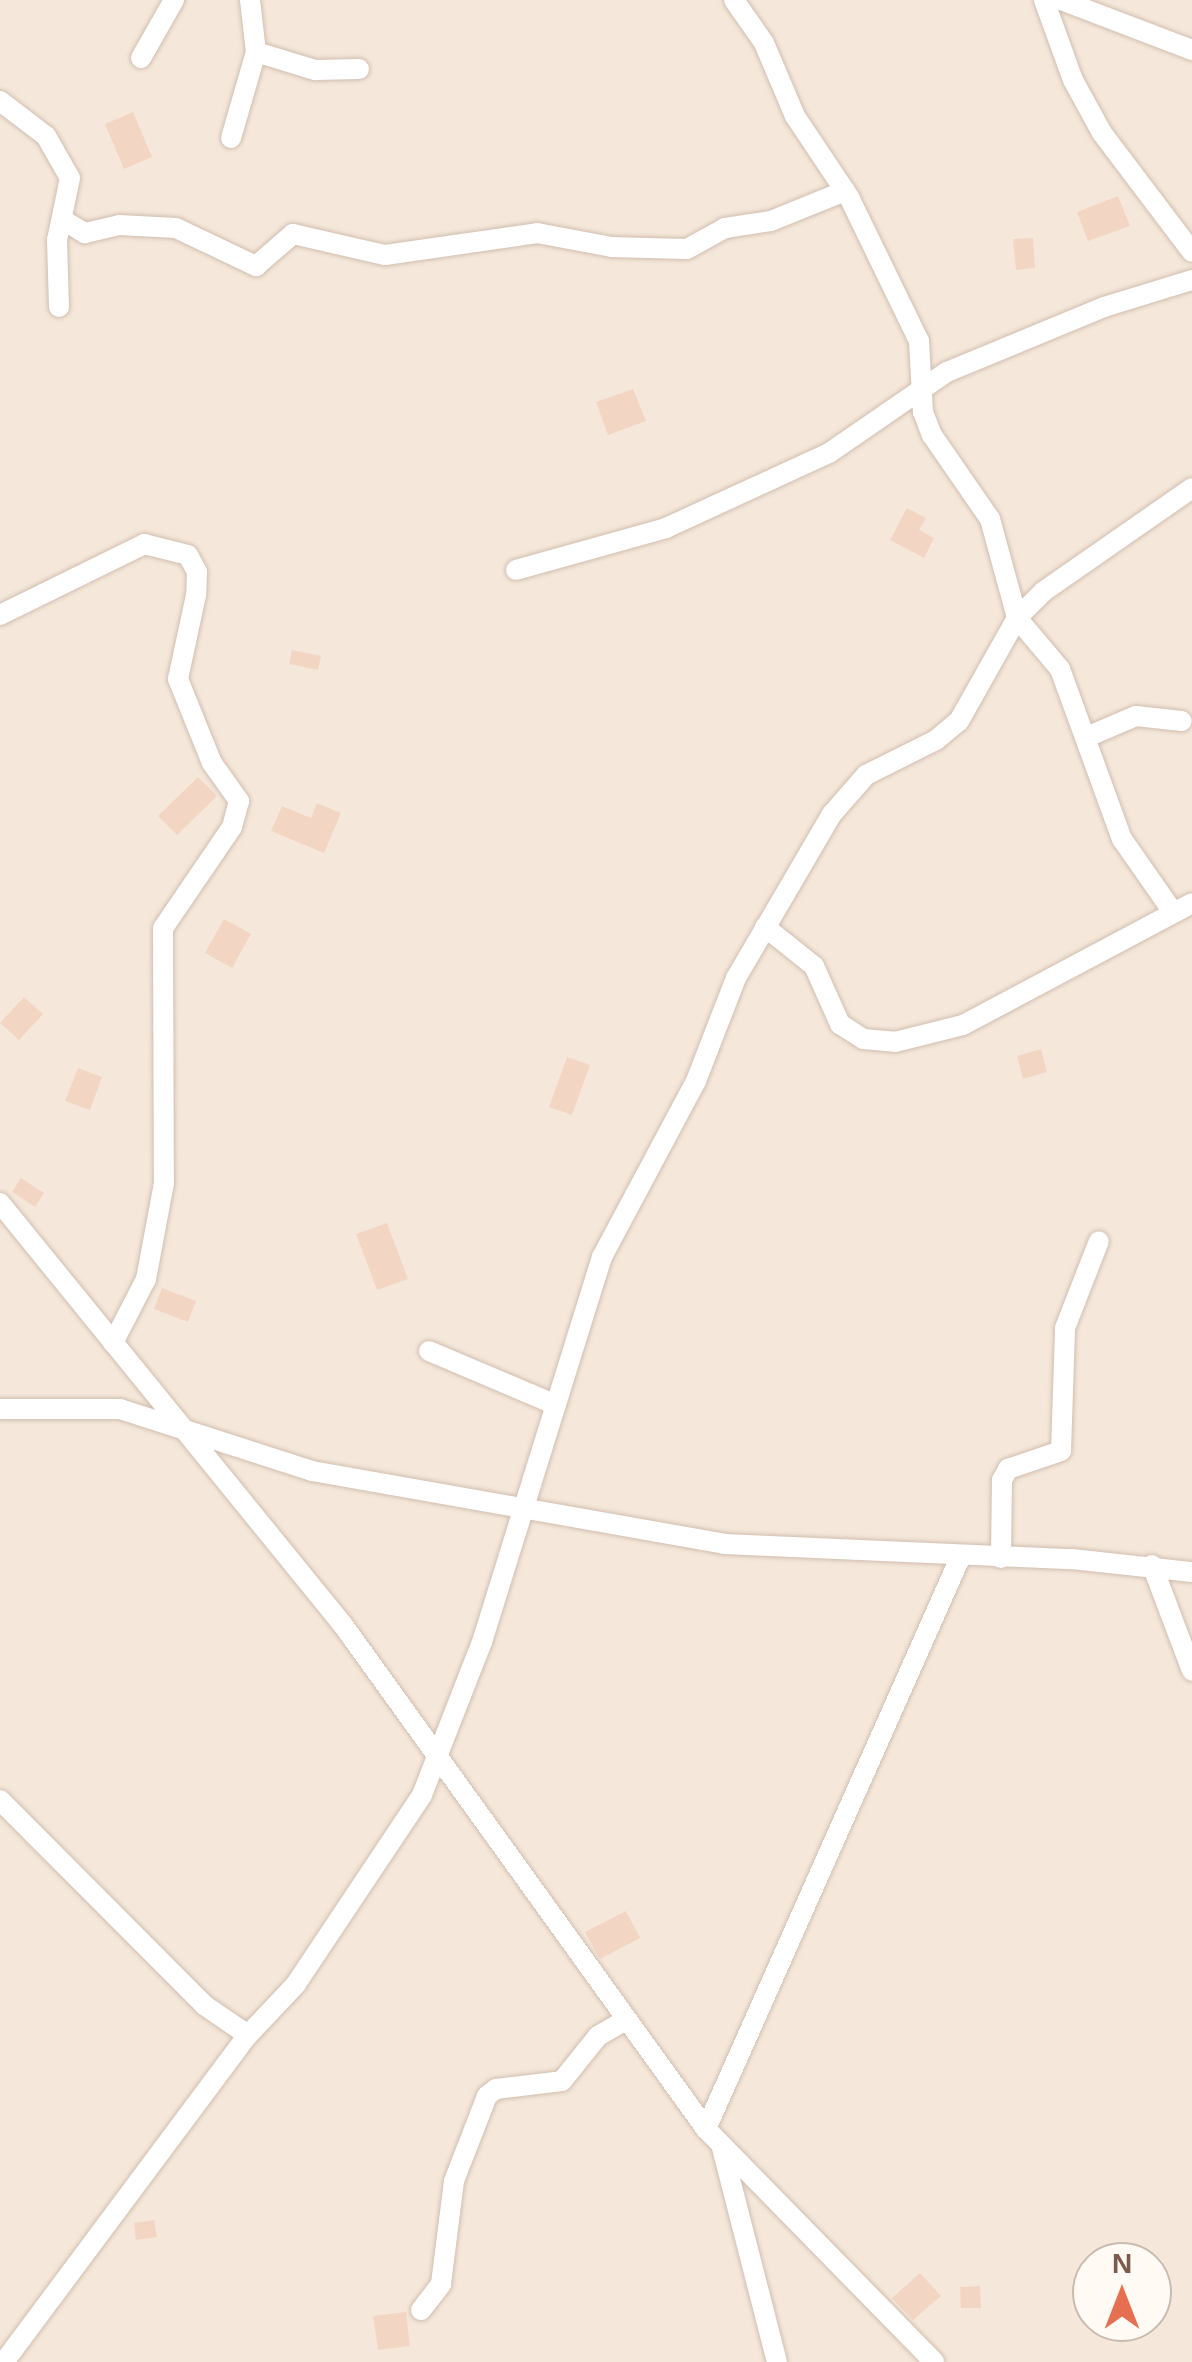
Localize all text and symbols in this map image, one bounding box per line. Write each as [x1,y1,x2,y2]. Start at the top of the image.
north arrow [1072,2242,1172,2342]
text: N [1112,2248,1132,2279]

